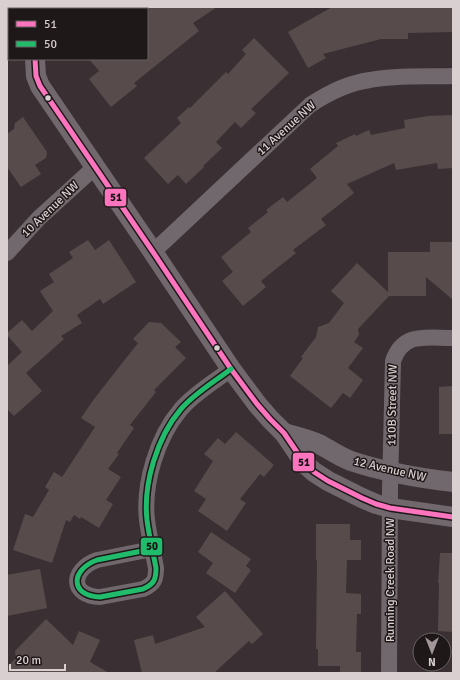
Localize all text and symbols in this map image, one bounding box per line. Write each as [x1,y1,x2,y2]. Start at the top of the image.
legend [8,8,148,60]
text: 51 [44,17,57,32]
text: 50 [44,37,57,52]
unlabelled marker [43,93,53,103]
street label: 11 Avenue NW [254,98,319,159]
street label: 10 Avenue NW [18,178,82,241]
line badge: 51 [104,188,127,207]
text: 51 [110,191,122,204]
unlabelled marker [212,343,222,353]
street label: 110B Street NW [384,364,401,446]
line badge: 51 [292,452,315,472]
street label: 12 Avenue NW [352,454,428,485]
text: 51 [298,456,310,469]
street label: Running Creek Road NW [383,518,398,642]
line badge: 50 [140,537,163,556]
text: 50 [146,540,158,553]
north arrow [412,632,452,672]
scale bar [10,646,65,672]
text: 20 m [16,653,41,668]
text: N [428,655,436,668]

